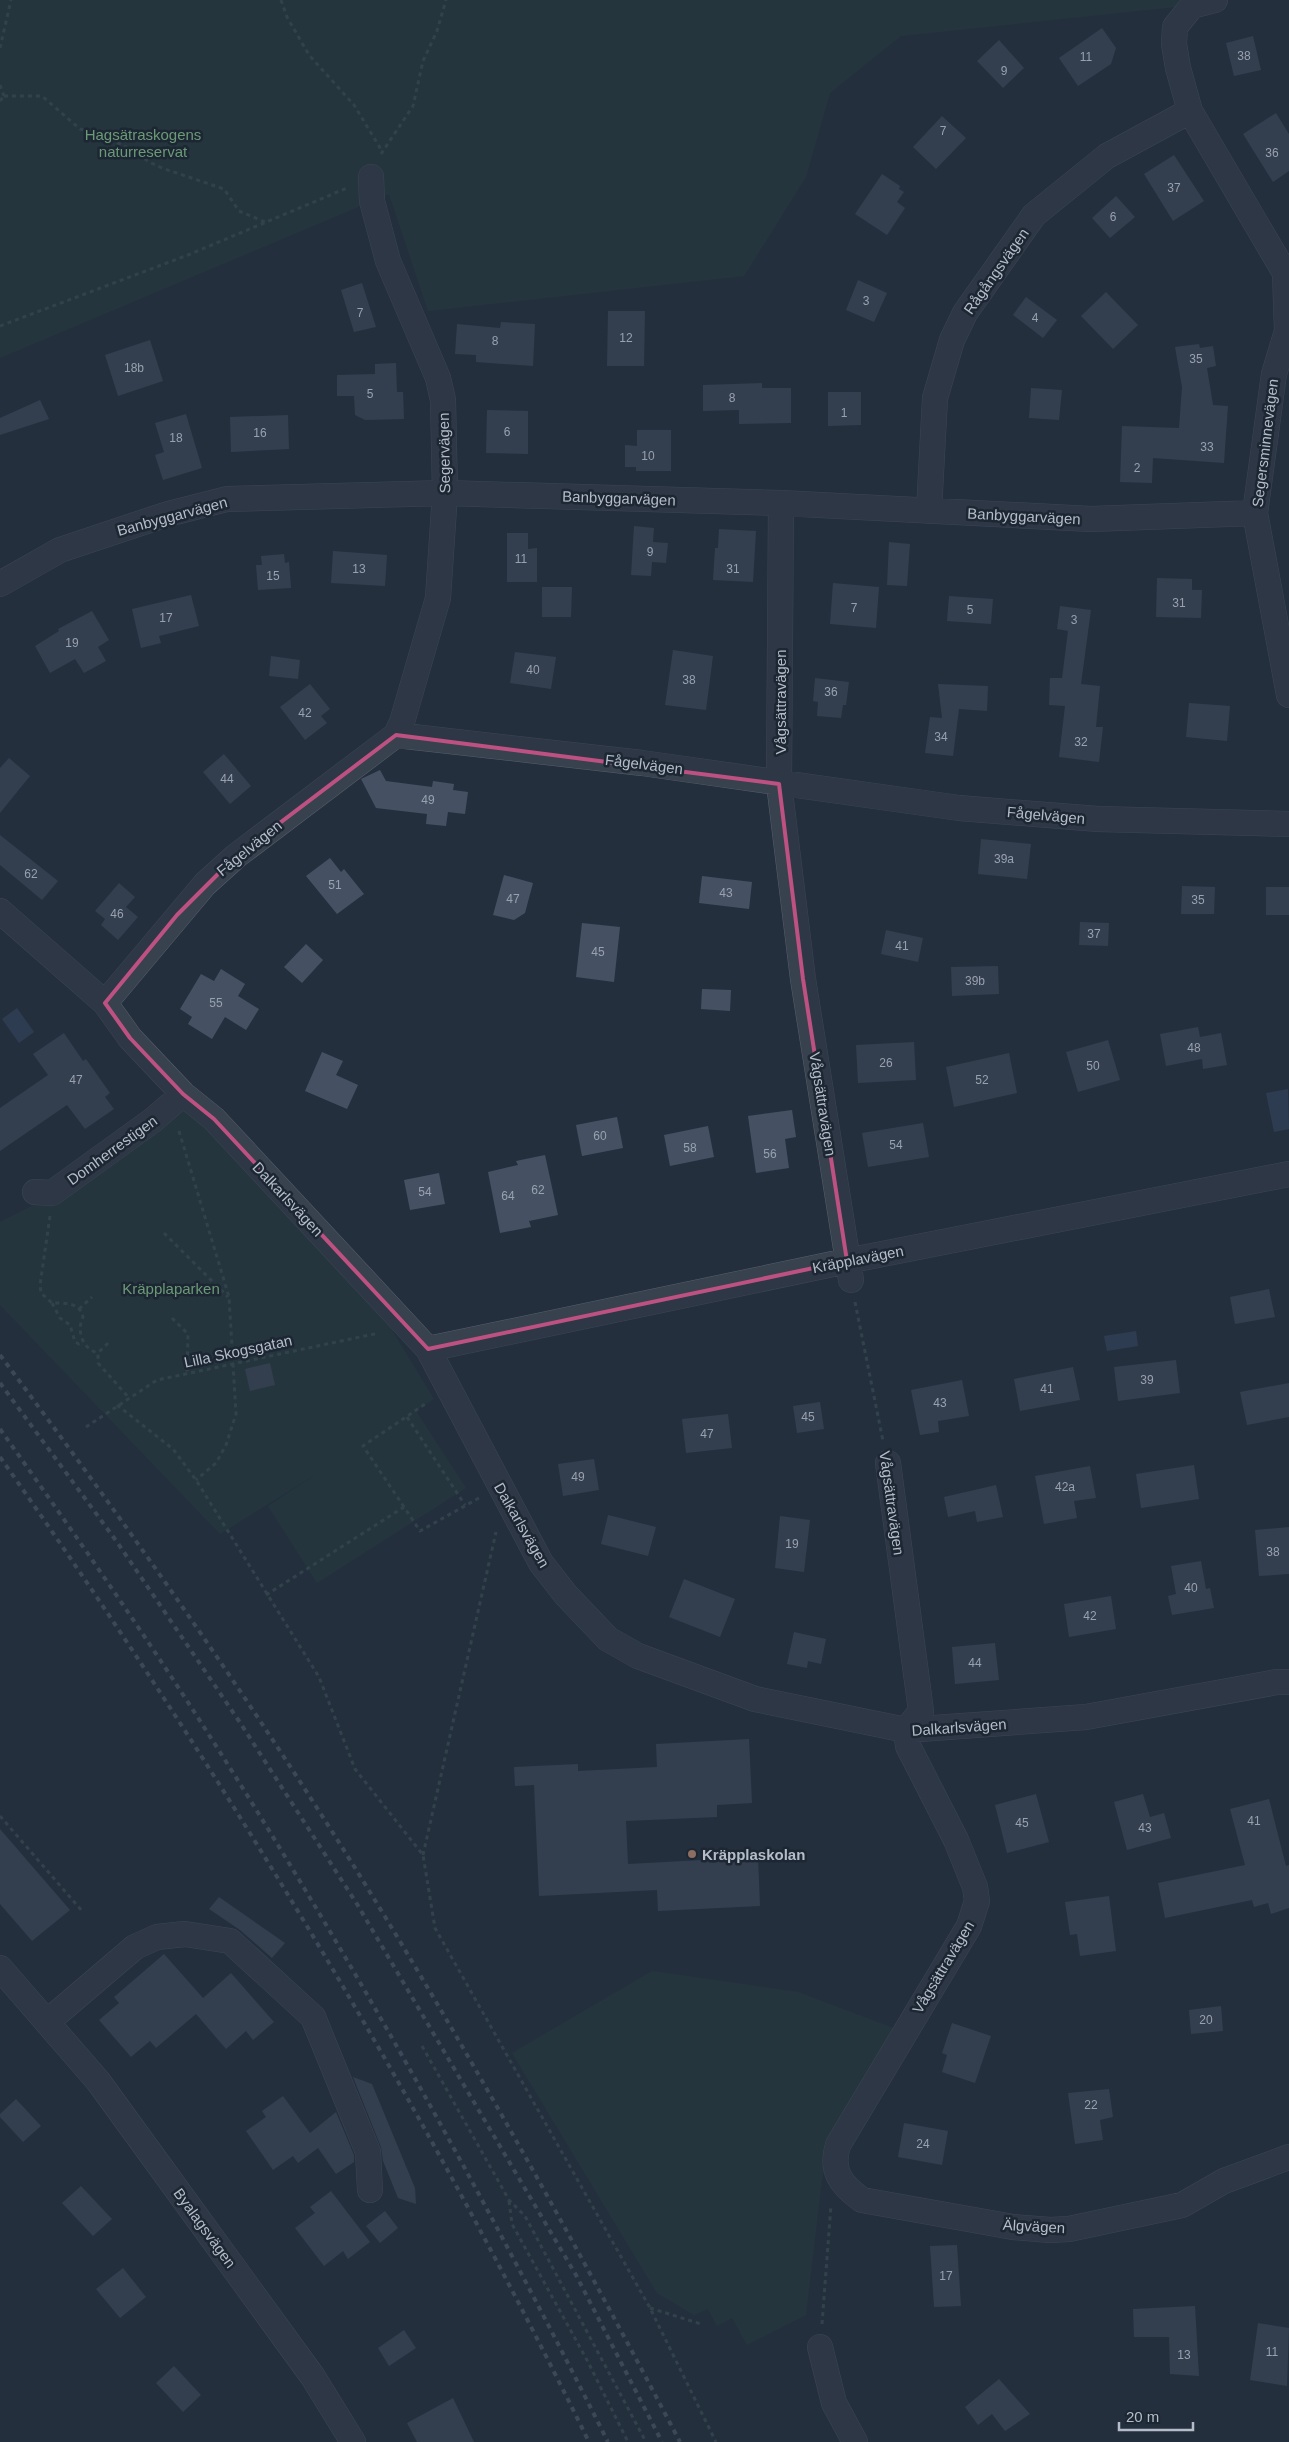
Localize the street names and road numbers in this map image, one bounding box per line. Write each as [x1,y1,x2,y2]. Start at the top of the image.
street label: Rågångsvägen [960,225,1032,317]
street label: Segersminnevägen [1249,378,1281,508]
street label: Segervägen [435,412,453,494]
street label: Banbyggarvägen [562,488,676,508]
street label: Banbyggarvägen [115,493,229,539]
street label: Banbyggarvägen [967,505,1081,527]
street label: Vågsättravägen [772,649,789,755]
street label: Fågelvägen [604,751,684,777]
street label: Fågelvägen [1006,803,1086,827]
street label: Fågelvägen [213,817,285,879]
street label: Vågsättravägen [806,1051,840,1157]
street label: Domherrestigen [64,1112,160,1188]
street label: Dalkarlsvägen [249,1158,327,1240]
street label: Kräpplavägen [811,1242,905,1276]
street label: Lilla Skogsgatan [182,1331,294,1371]
street label: Vågsättravägen [876,1450,908,1556]
street label: Dalkarlsvägen [491,1480,553,1570]
street label: Dalkarlsvägen [911,1715,1007,1739]
street label: Vågsättravägen [909,1918,977,2016]
street label: Byalagsvägen [170,2185,240,2271]
street label: Älgvägen [1002,2216,1066,2236]

